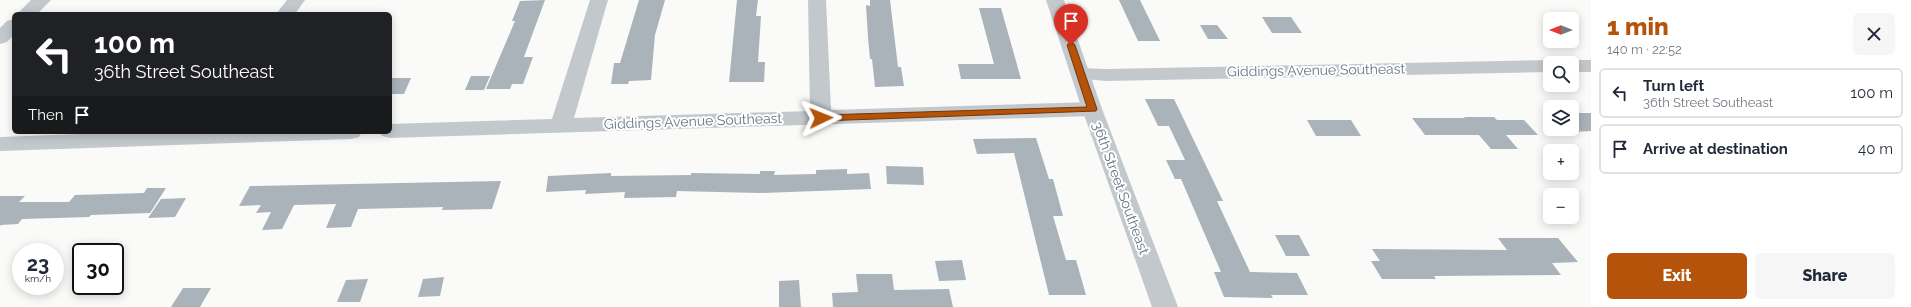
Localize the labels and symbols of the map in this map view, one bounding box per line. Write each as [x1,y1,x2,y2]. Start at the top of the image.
pin [1054,4,1088,45]
north arrow [1543,12,1579,48]
street label: Giddings Avenue Southeast [1227,60,1406,80]
position arrow [800,97,842,139]
street label: Giddings Avenue Southeast [604,110,783,132]
street label: 36th Street Southeast [1090,119,1153,257]
speed limit sign: 30 [72,243,124,295]

